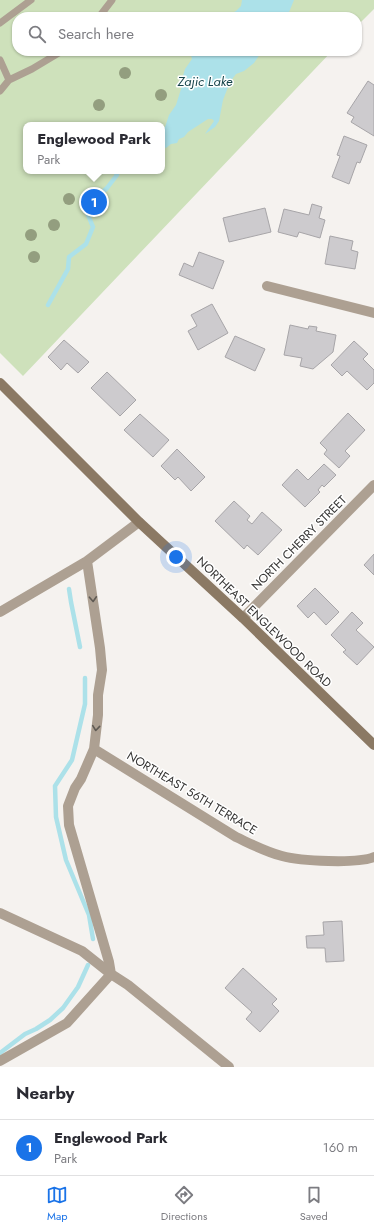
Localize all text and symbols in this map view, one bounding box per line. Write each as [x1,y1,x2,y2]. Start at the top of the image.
search box [12,12,362,56]
icon: search [26,23,48,45]
text: Search here [58,23,134,45]
water label: Zajic Lake [176,72,233,91]
popup [23,122,165,174]
text: Englewood Park [37,128,151,150]
text: Park [37,150,60,169]
pin: 1 [81,187,107,217]
street label: NORTH CHERRY STREET [247,491,351,595]
your location [166,547,186,567]
street label: NORTHEAST ENGLEWOOD ROAD [192,552,336,692]
one-way arrow [88,596,97,602]
one-way arrow [92,725,101,731]
street label: NORTHEAST 56TH TERRACE [123,747,261,839]
text: Nearby [16,1081,74,1105]
text: Englewood Park [54,1127,168,1149]
text: 1 [26,1138,32,1157]
text: 160 m [323,1138,358,1157]
text: Park [54,1149,77,1168]
tab: Map [46,1184,68,1224]
tab: Directions [161,1184,207,1224]
tab: Saved [300,1184,328,1224]

